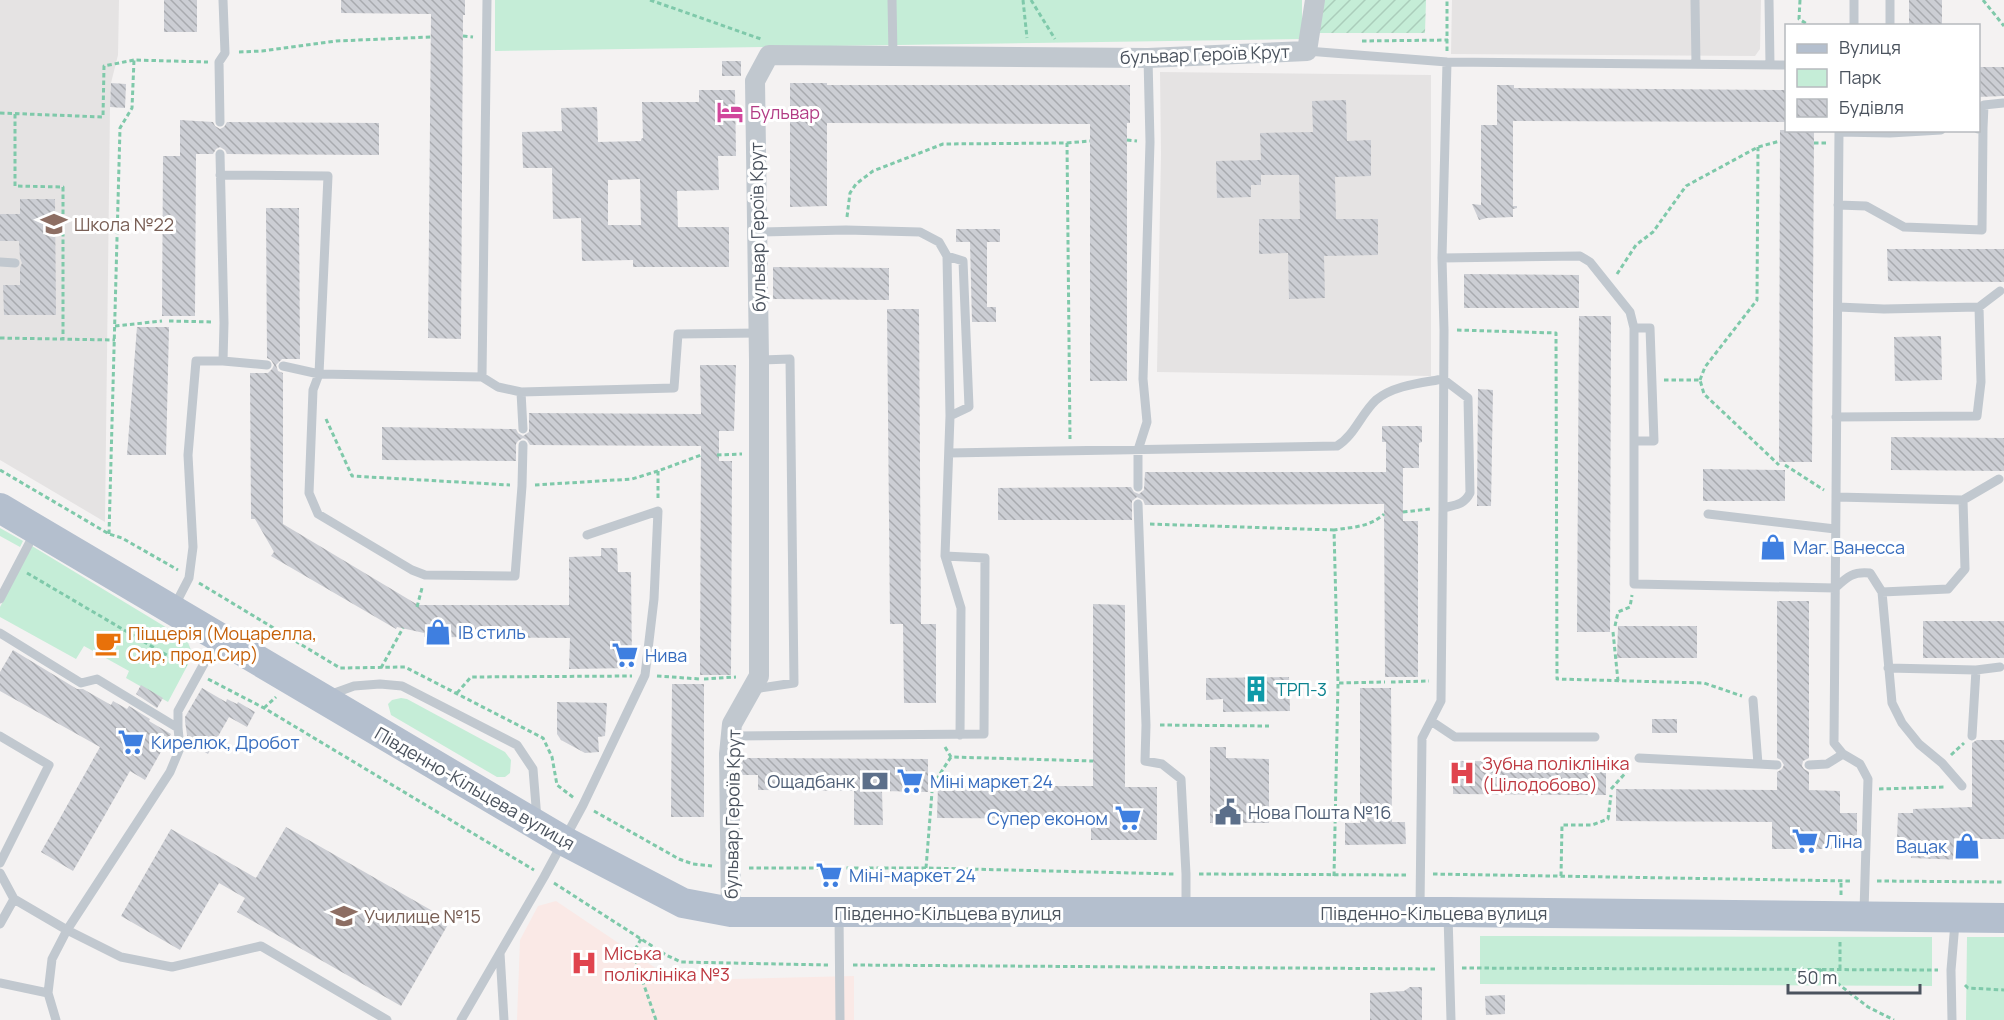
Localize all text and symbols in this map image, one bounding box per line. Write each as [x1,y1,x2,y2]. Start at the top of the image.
legend [1785,24,1980,132]
text: Вулиця [1839,35,1901,59]
street label: бульвар Героїв Крут [1120,39,1290,69]
text: Парк [1839,65,1882,89]
text: Будівля [1839,95,1904,119]
hotel icon: Бульвар [715,97,745,127]
place label: Бульвар [750,100,820,124]
street label: бульвар Героїв Крут [744,142,770,312]
school or university icon: Школа №22 [39,209,69,239]
place label: Школа №22 [74,212,174,236]
shop icon: Маг. Ванесса [1758,532,1788,562]
place label: Маг. Ванесса [1793,535,1905,559]
shop icon: ІВ стиль [423,617,453,647]
place label: ІВ стиль [458,620,526,644]
place label: Піццерія (Моцарелла, Сир, прод.Сир) [128,621,317,666]
cafe icon: Піццерія (Моцарелла, Сир, прод.Сир) [93,628,123,658]
supermarket icon: Нива [610,640,640,670]
place label: Нива [645,643,687,667]
building icon: ТРП-3 [1241,674,1271,704]
place label: ТРП-3 [1276,677,1327,701]
street label: Південно-Кільцева вулиця [371,721,579,855]
supermarket icon: Кирелюк, Дробот [116,727,146,757]
street label: бульвар Героїв Крут [719,729,745,899]
place label: Кирелюк, Дробот [151,730,300,754]
place label: Зубна поліклініка (Цілодобово) [1482,751,1630,796]
hospital icon: Зубна поліклініка (Цілодобово) [1447,758,1477,788]
bank icon: Ощадбанк [860,766,890,796]
supermarket icon: Міні маркет 24 [895,766,925,796]
place label: Ощадбанк [767,769,856,793]
place label: Міні маркет 24 [930,769,1053,793]
public building icon: Нова Пошта №16 [1213,797,1243,827]
place label: Нова Пошта №16 [1248,800,1391,824]
supermarket icon: Супер економ [1113,803,1143,833]
place label: Супер економ [987,806,1108,830]
supermarket icon: Ліна [1790,826,1820,856]
place label: Ліна [1825,829,1862,853]
shop icon: Вацак [1952,831,1982,861]
place label: Вацак [1896,834,1948,858]
supermarket icon: Міні-маркет 24 [814,860,844,890]
place label: Міні-маркет 24 [849,863,976,887]
school or university icon: Училище №15 [329,901,359,931]
street label: Південно-Кільцева вулиця [835,901,1061,925]
street label: Південно-Кільцева вулиця [1321,901,1547,925]
place label: Училище №15 [364,904,481,928]
place label: Міська поліклініка №3 [604,941,730,986]
hospital icon: Міська поліклініка №3 [569,948,599,978]
scale bar [1788,957,1920,995]
text: 50 m [1797,965,1837,989]

